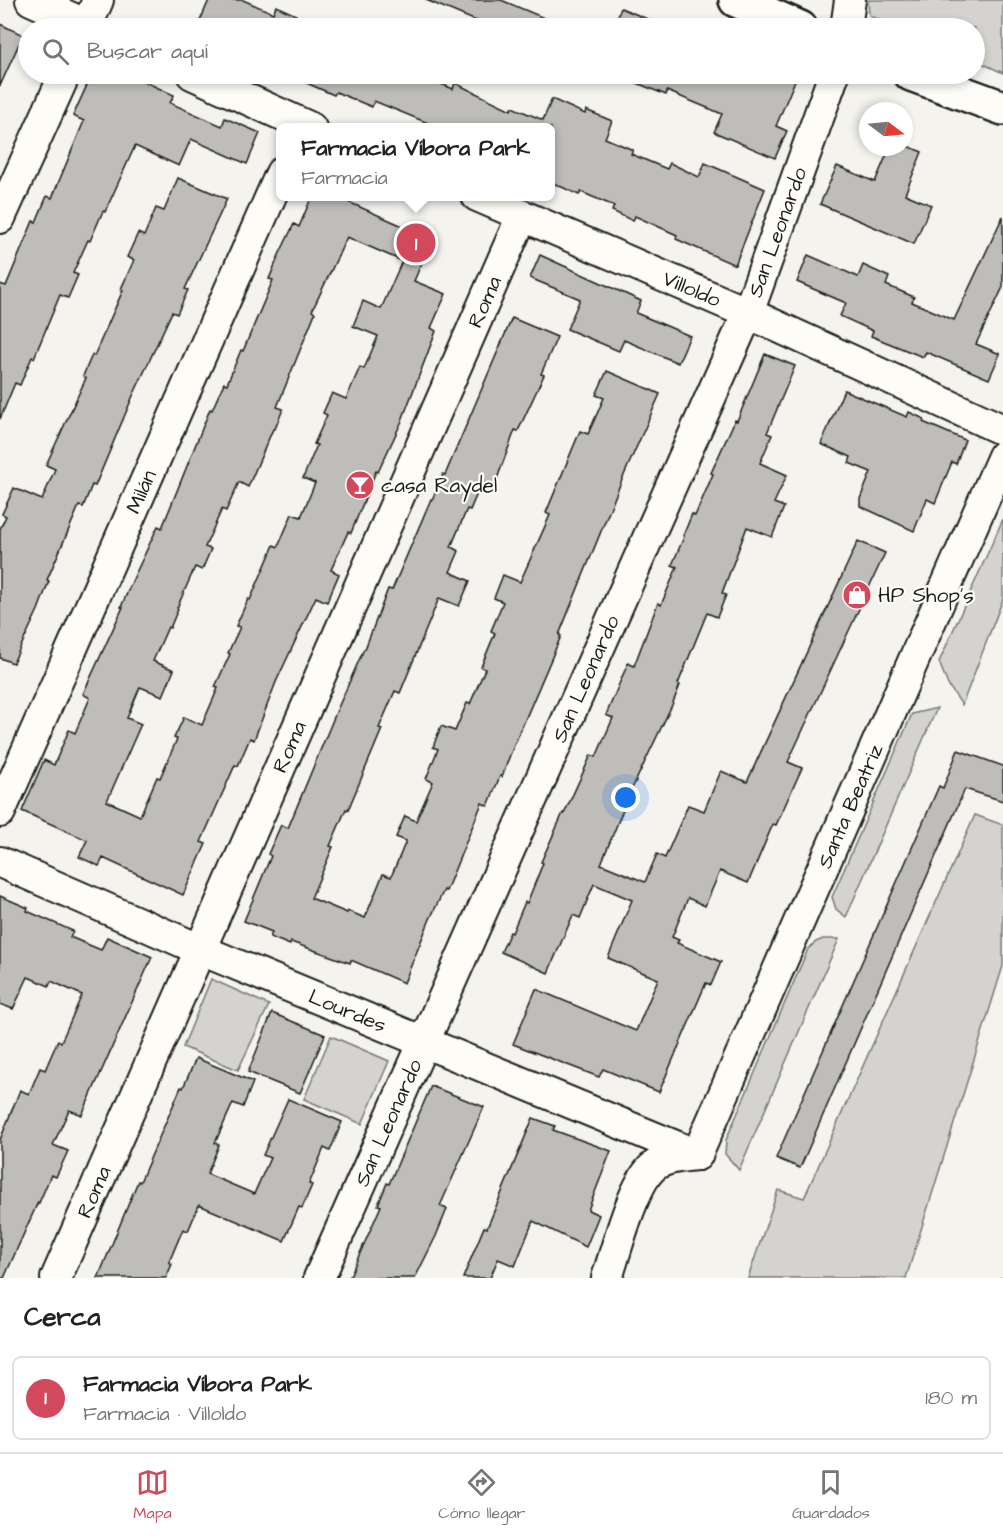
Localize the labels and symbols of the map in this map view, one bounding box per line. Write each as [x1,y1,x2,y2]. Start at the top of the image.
north arrow [859,102,913,156]
street label: San Leonardo [741,163,814,301]
pin: 1 [396,220,436,266]
street label: Villoldo [658,264,725,315]
street label: Roma [461,271,509,333]
street label: Milán [119,465,164,518]
bar icon: casa Raydel [344,469,376,501]
place label: casa Raydel [381,471,497,502]
shop icon: HP Shop's [841,579,873,611]
place label: HP Shop's [878,581,974,611]
street label: San Leonardo [545,610,627,747]
street label: Roma [265,716,314,778]
street label: Santa Beatriz [810,739,890,873]
your location [611,783,640,812]
street label: Lourdes [304,982,390,1040]
street label: San Leonardo [348,1055,430,1191]
street label: Roma [70,1161,118,1223]

